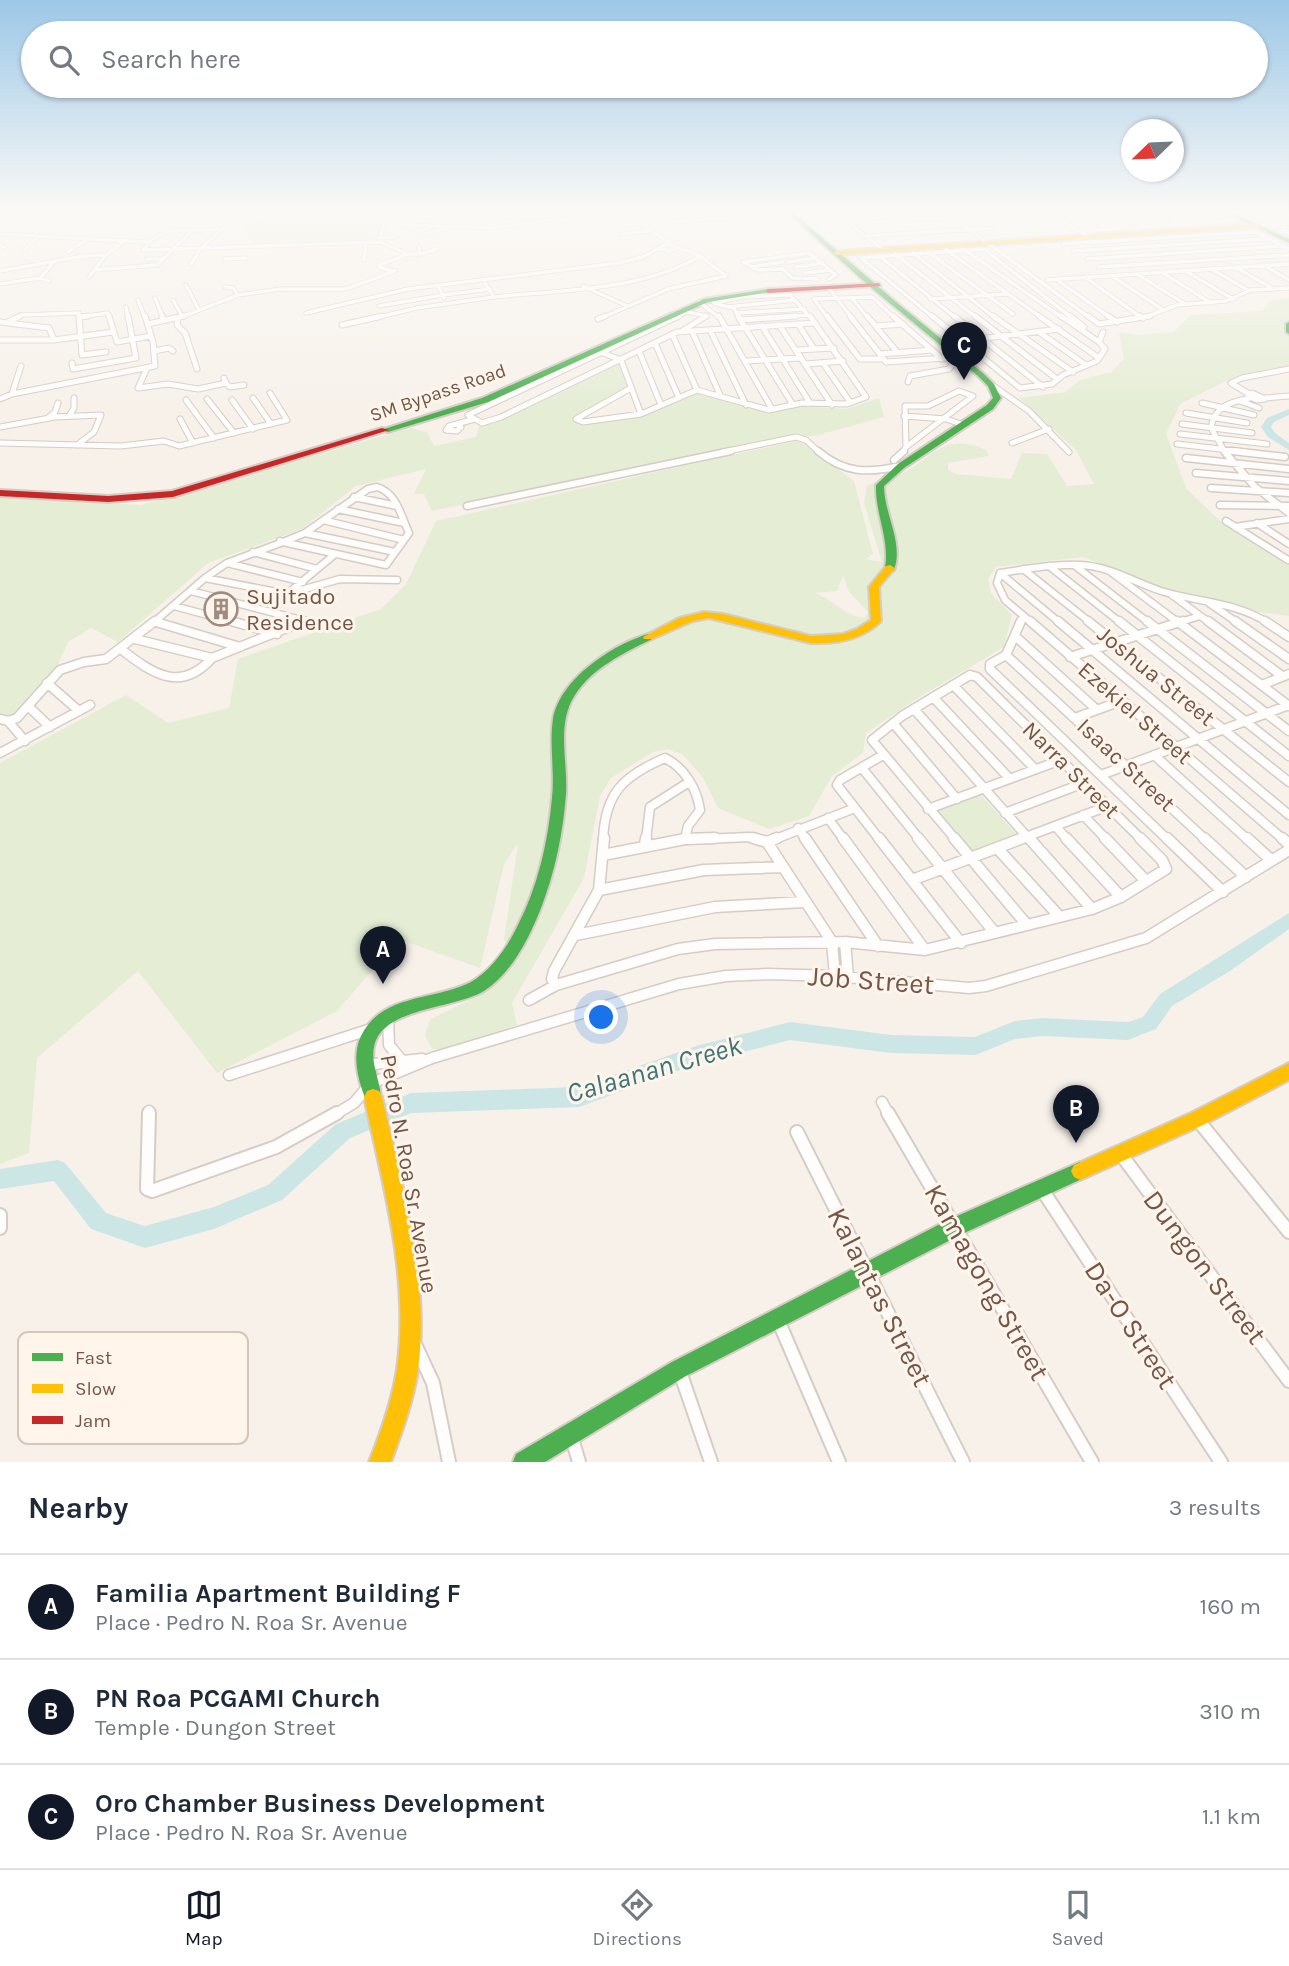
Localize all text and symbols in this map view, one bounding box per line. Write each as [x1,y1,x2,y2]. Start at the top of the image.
search box [21,21,1268,98]
icon: search [45,41,83,79]
text: Search here [101,44,241,75]
north arrow [1121,119,1184,182]
pin: C [941,322,987,380]
street label: SM Bypass Road [367,359,509,427]
place label: Sujitado Residence [246,583,354,636]
building icon: Sujitado Residence [202,590,240,628]
street label: Joshua Street [1092,621,1220,732]
street label: Ezekiel Street [1072,656,1198,770]
street label: Isaac Street [1071,713,1181,817]
street label: Narra Street [1017,716,1125,824]
pin: A [360,926,406,984]
street label: Job Street [807,959,935,1001]
your location [584,1000,618,1034]
water label: Calaanan Creek [563,1028,746,1110]
street label: Pedro N. Roa Sr. Avenue [375,1052,443,1296]
pin: B [1053,1085,1099,1143]
street label: Kamagong Street [917,1178,1057,1386]
street label: Dungon Street [1136,1184,1274,1350]
street label: Kalantas Street [821,1202,939,1392]
street label: Da-O Street [1078,1255,1184,1395]
legend [18,1332,248,1444]
text: Fast [75,1347,112,1369]
text: Slow [75,1378,116,1400]
text: Jam [75,1410,111,1432]
text: Nearby [28,1490,128,1526]
text: 3 results [1169,1494,1261,1521]
text: Familia Apartment Building F [95,1578,461,1609]
text: A [44,1593,58,1620]
text: 160 m [1200,1593,1261,1620]
text: Place · Pedro N. Roa Sr. Avenue [95,1609,408,1636]
text: PN Roa PCGAMI Church [95,1683,380,1714]
text: B [44,1698,58,1725]
text: 310 m [1199,1698,1261,1725]
text: Temple · Dungon Street [95,1714,336,1741]
text: Oro Chamber Business Development [95,1788,545,1819]
text: C [44,1803,58,1830]
text: 1.1 km [1202,1803,1261,1830]
text: Place · Pedro N. Roa Sr. Avenue [95,1819,408,1846]
tab: Map [185,1886,223,1950]
tab: Directions [593,1886,682,1950]
tab: Saved [1052,1886,1104,1950]

